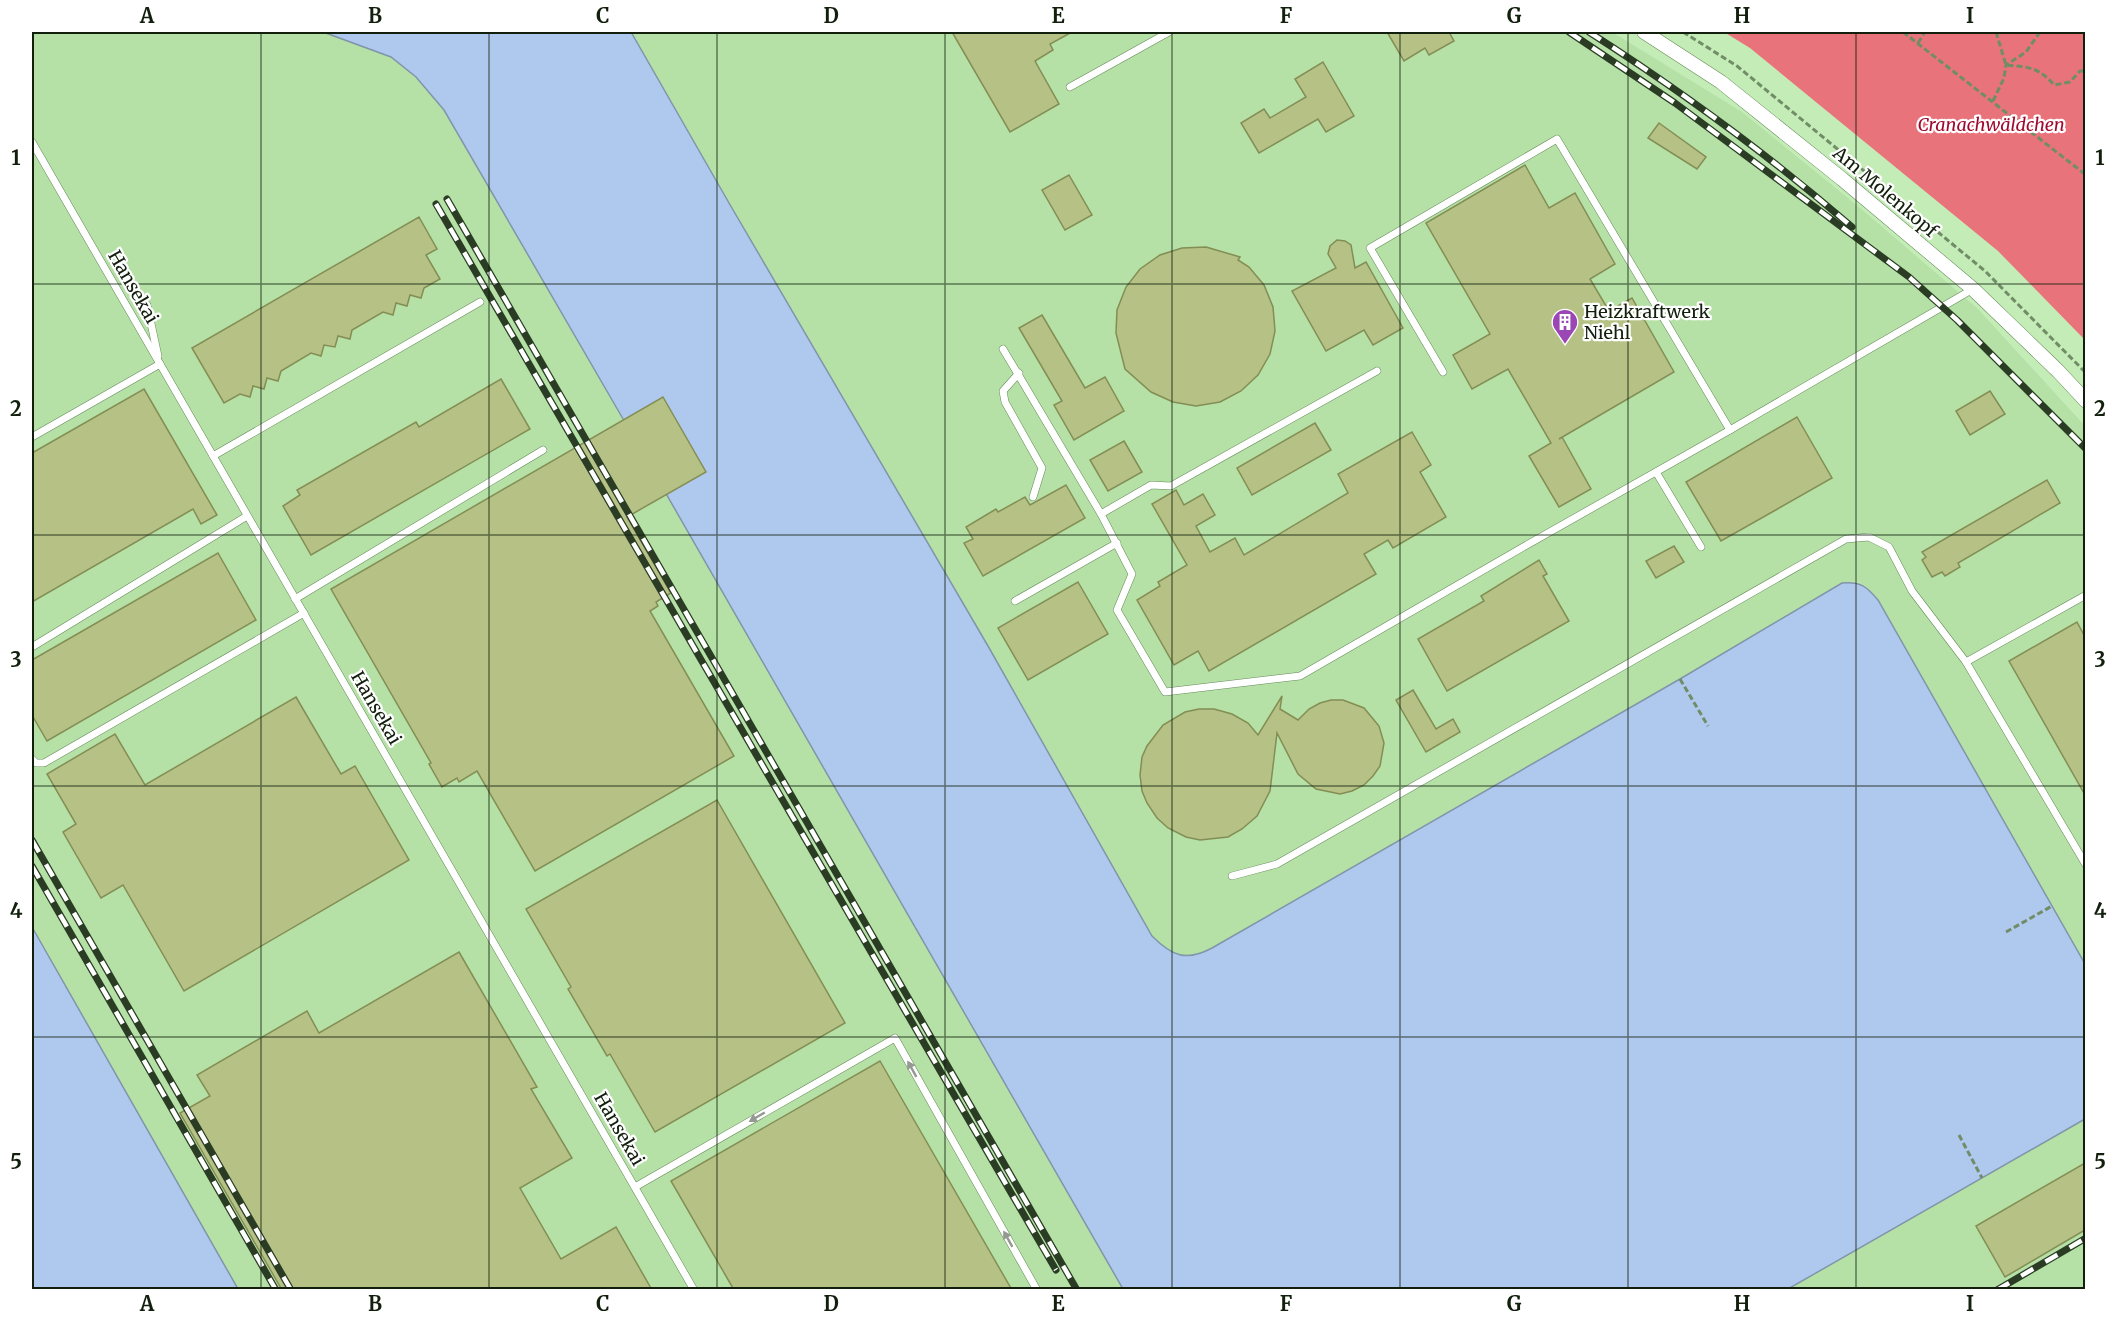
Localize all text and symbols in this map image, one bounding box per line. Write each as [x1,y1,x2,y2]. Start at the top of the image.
text: A [139,3,155,28]
text: B [368,3,382,28]
text: C [596,3,610,28]
text: D [823,3,839,28]
text: E [1051,3,1065,28]
text: F [1280,3,1293,28]
text: G [1507,3,1522,28]
text: H [1734,3,1750,28]
text: I [1966,3,1974,28]
park label: Cranachwäldchen [1917,113,2065,136]
street label: Am Molenkopf [1828,141,1943,243]
text: 1 [11,145,21,170]
text: 1 [2095,145,2105,170]
street label: Hansekai [103,246,164,328]
place label: Heizkraftwerk Niehl [1584,300,1711,344]
building icon: Heizkraftwerk Niehl [1550,307,1580,345]
text: 2 [10,396,22,421]
text: 2 [2094,396,2106,421]
text: 3 [10,647,22,672]
text: 3 [2094,647,2106,672]
street label: Hansekai [346,667,407,749]
text: 4 [10,898,23,923]
text: 4 [2094,898,2107,923]
one-way arrow [907,1060,917,1077]
street label: Hansekai [589,1088,650,1170]
one-way arrow [748,1112,765,1122]
text: 5 [10,1149,22,1174]
text: 5 [2094,1149,2106,1174]
one-way arrow [1003,1230,1013,1247]
text: A [139,1291,155,1316]
text: B [368,1291,382,1316]
text: C [596,1291,610,1316]
text: D [823,1291,839,1316]
text: E [1051,1291,1065,1316]
text: F [1280,1291,1293,1316]
text: G [1507,1291,1522,1316]
text: H [1734,1291,1750,1316]
text: I [1966,1291,1974,1316]

